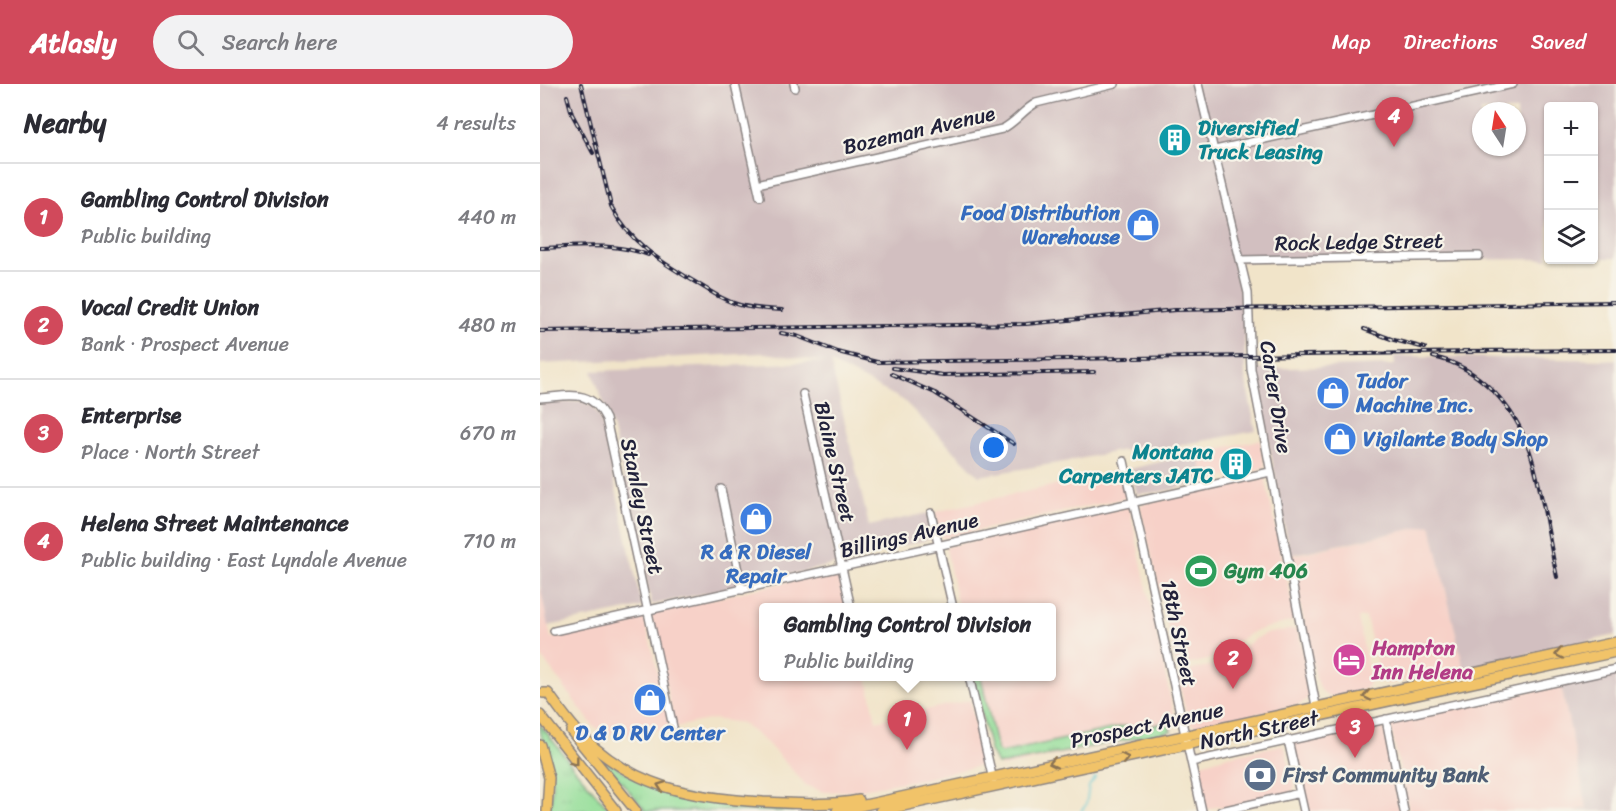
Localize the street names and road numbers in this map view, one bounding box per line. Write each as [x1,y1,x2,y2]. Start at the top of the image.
street label: Bozeman Avenue [839,94,999,166]
street label: Rock Ledge Street [1275,222,1443,262]
street label: Carter Drive [1248,338,1304,456]
street label: Blaine Street [803,398,867,526]
street label: Stanley Street [609,434,675,578]
street label: Billings Avenue [836,501,982,569]
street label: 18th Street [1149,576,1209,690]
street label: Prospect Avenue [1067,690,1227,760]
street label: North Street [1196,699,1323,761]

